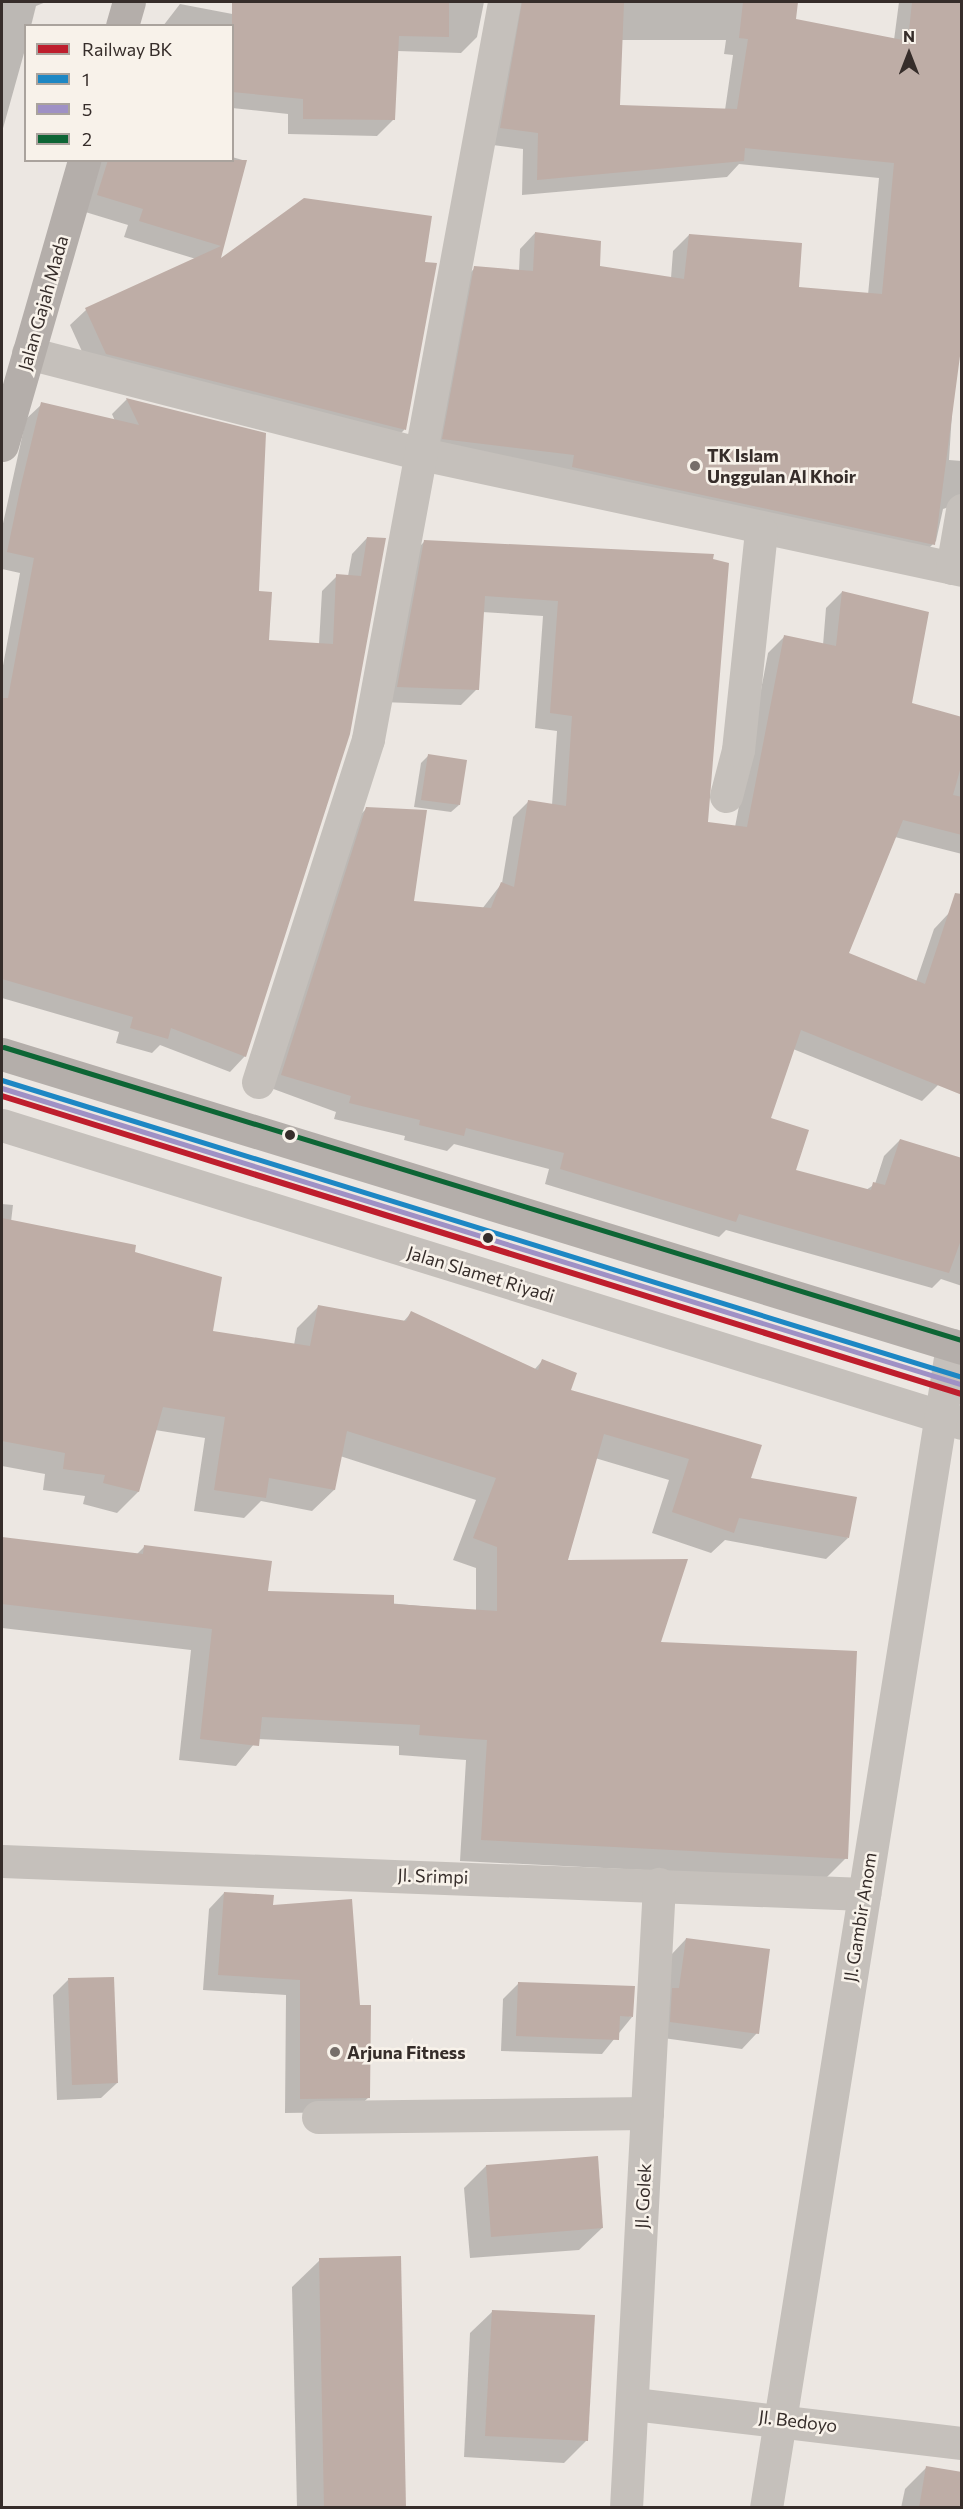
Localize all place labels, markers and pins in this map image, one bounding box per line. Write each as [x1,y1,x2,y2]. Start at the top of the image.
place label: TK Islam Unggulan Al Khoir [707,445,856,488]
marker: TK Islam Unggulan Al Khoir [688,459,702,473]
unlabelled marker [284,1129,296,1141]
unlabelled marker [482,1232,494,1244]
place label: Arjuna Fitness [347,2041,466,2063]
marker: Arjuna Fitness [328,2045,342,2059]

